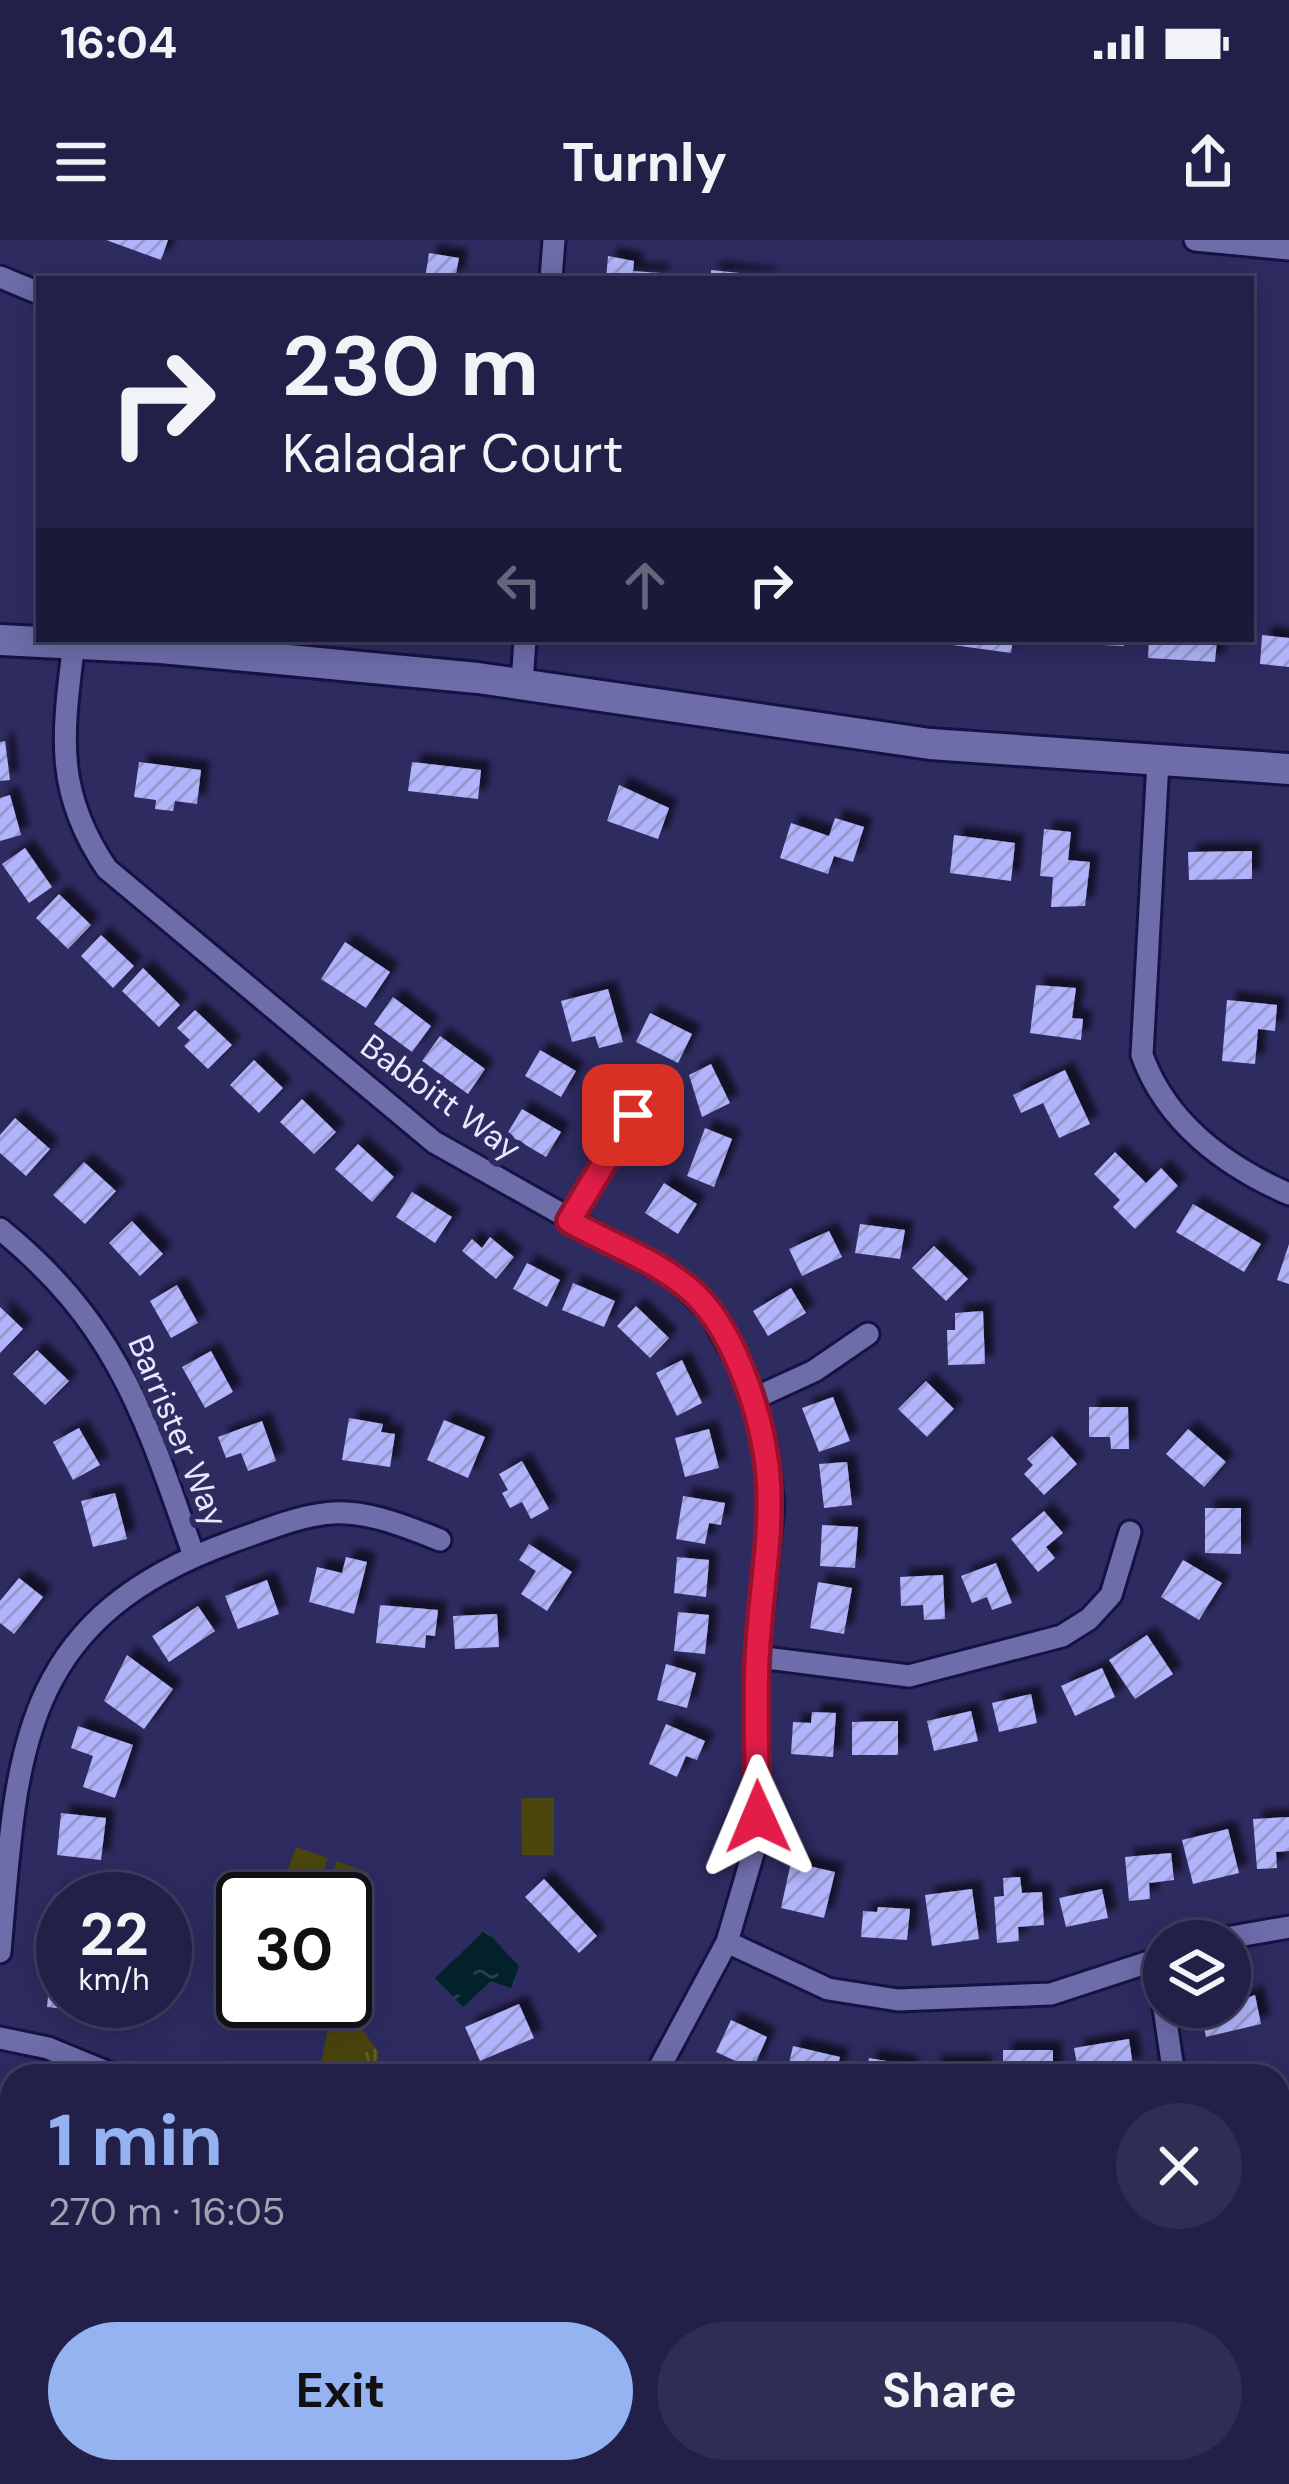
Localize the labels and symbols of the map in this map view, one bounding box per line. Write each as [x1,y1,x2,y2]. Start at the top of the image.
street label: Babbitt Way [352,1024,530,1170]
pin [582,1064,684,1166]
street label: Barrister Way [118,1329,238,1533]
position arrow [695,1754,821,1880]
speed limit sign: 30 [216,1872,372,2028]

